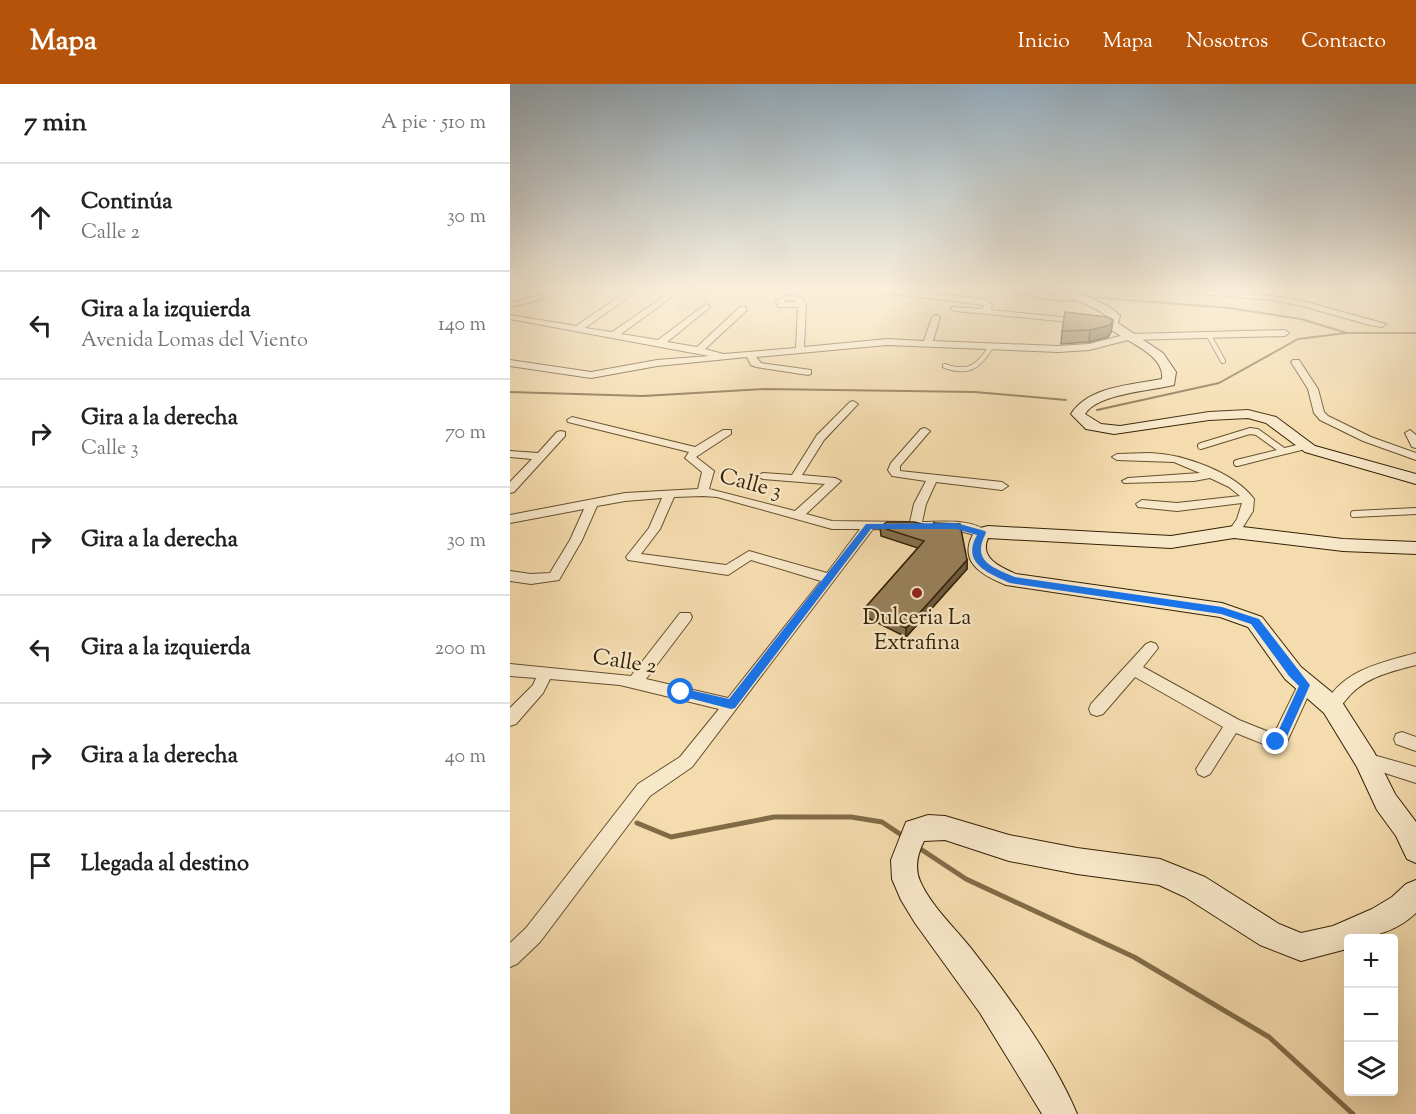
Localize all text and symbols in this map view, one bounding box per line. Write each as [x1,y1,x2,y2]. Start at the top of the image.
text: Mapa [30,22,97,62]
text: Inicio [1018,27,1070,57]
text: Mapa [1103,27,1153,57]
text: Nosotros [1186,27,1268,57]
text: Contacto [1301,27,1386,57]
text: 7 min [24,105,87,142]
text: A pie · 510 m [381,109,486,138]
text: Continúa [81,187,172,219]
icon: ahead [24,201,57,234]
text: 30 m [447,203,486,232]
text: Calle 2 [81,219,140,248]
text: Gira a la izquierda [81,295,251,327]
icon: left [24,309,57,342]
text: 140 m [438,311,486,340]
text: Avenida Lomas del Viento [81,327,308,356]
text: Gira a la derecha [81,403,238,435]
icon: right [24,417,57,450]
text: 70 m [445,419,486,448]
text: Calle 3 [81,435,139,464]
street label: Calle 3 [715,461,785,509]
icon: right [24,525,57,558]
text: Gira a la derecha [81,525,238,557]
text: 30 m [447,527,486,556]
marker: Dulceria La Extrafina [910,586,924,600]
place label: Dulceria La Extrafina [863,603,971,660]
icon: left [24,633,57,666]
text: Gira a la izquierda [81,633,251,665]
text: 200 m [435,635,486,664]
street label: Calle 2 [590,642,659,684]
route start [667,678,693,704]
route end [1262,728,1288,754]
icon: right [24,741,57,774]
text: Gira a la derecha [81,741,238,773]
text: 40 m [445,743,486,772]
icon: arrive [24,849,57,882]
text: Llegada al destino [81,849,249,881]
map controls [1344,934,1398,1096]
button: + [1344,934,1398,988]
button: − [1344,988,1398,1042]
button: layers [1344,1042,1398,1096]

